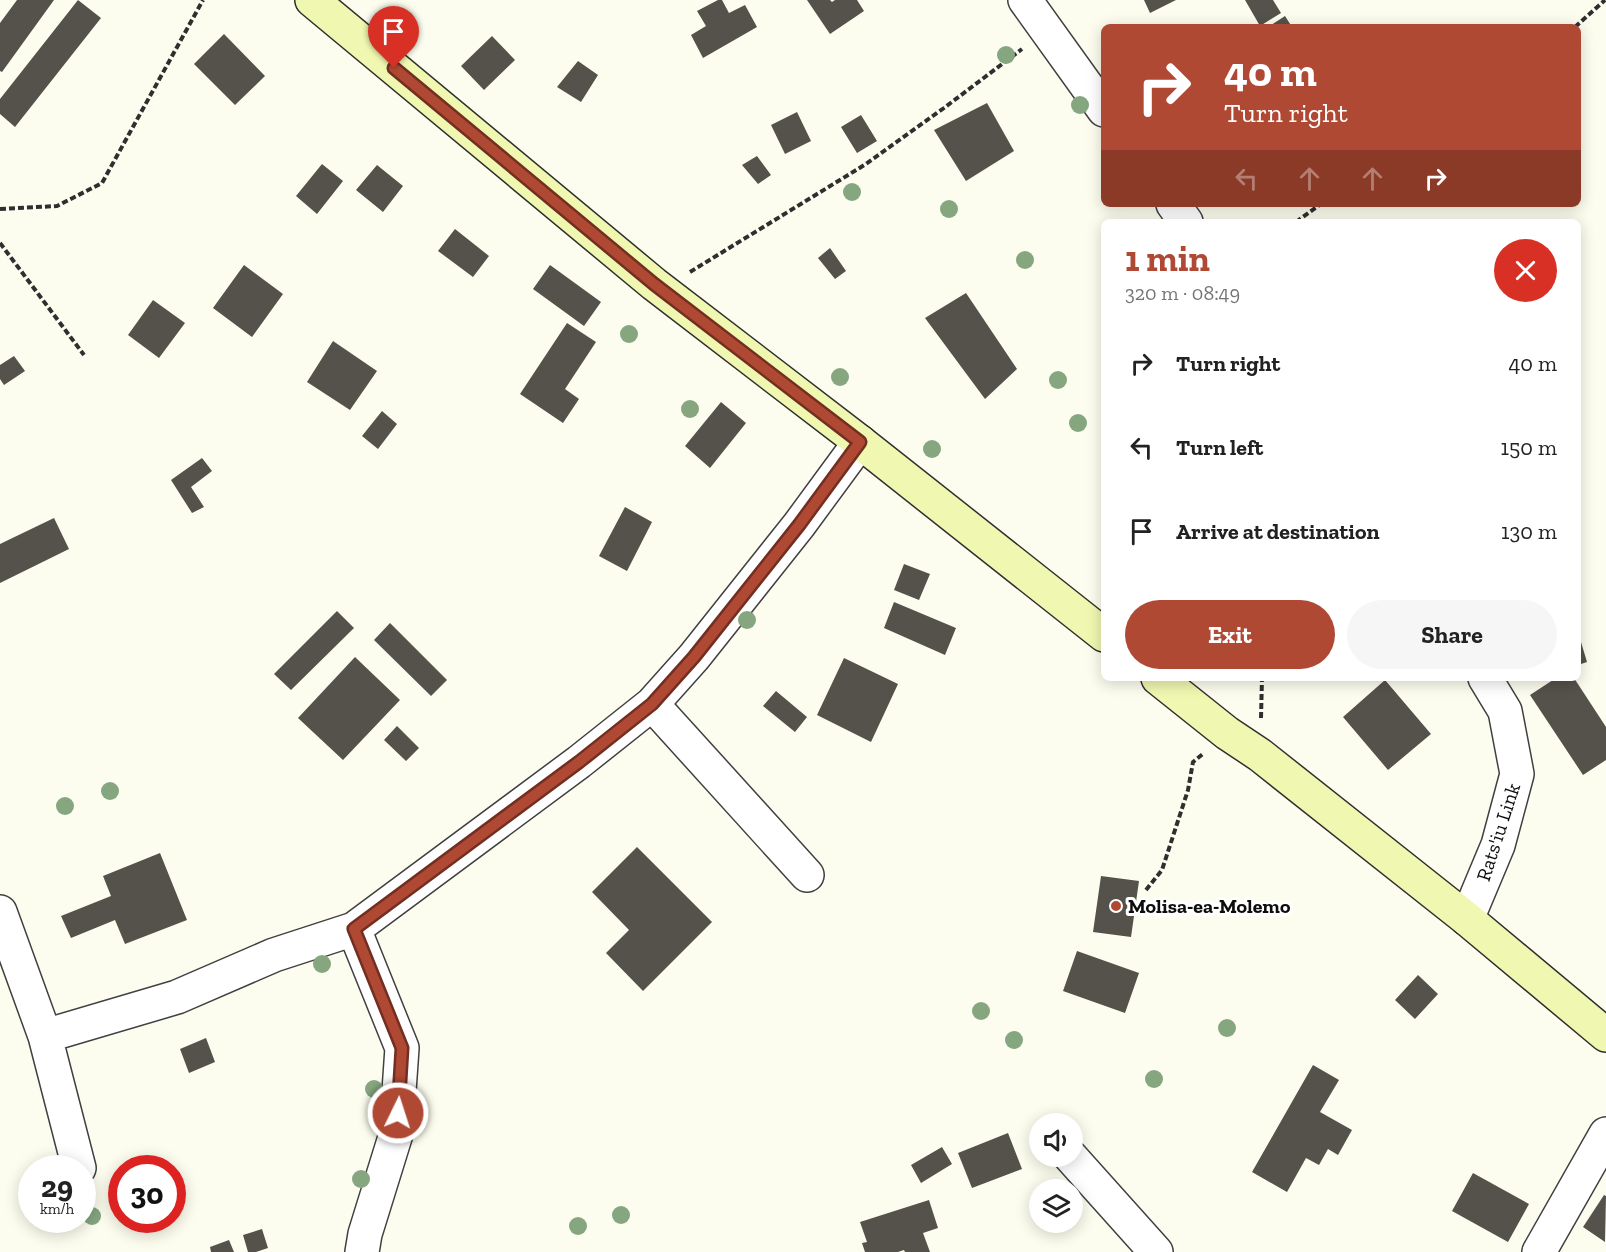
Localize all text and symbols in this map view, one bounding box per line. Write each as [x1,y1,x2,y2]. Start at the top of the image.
pin [368,6,419,68]
icon: arrive [377,15,410,48]
text: 40 m [1224,46,1317,97]
icon: right [1125,48,1203,126]
text: Turn right [1224,97,1348,129]
icon: left [1230,162,1263,195]
icon: ahead [1293,162,1326,195]
icon: ahead [1356,162,1389,195]
icon: right [1419,162,1452,195]
text: 1 min [1125,237,1210,280]
button: close [1494,239,1557,302]
text: 320 m · 08:49 [1125,281,1240,305]
icon: right [1125,347,1158,380]
text: Turn right [1176,350,1280,377]
text: 40 m [1508,350,1557,377]
icon: left [1125,431,1158,464]
text: Turn left [1176,434,1263,461]
text: 150 m [1501,434,1557,461]
icon: arrive [1125,515,1158,548]
text: Arrive at destination [1176,518,1379,545]
text: 130 m [1501,518,1557,545]
button: Exit [1125,600,1335,669]
button: Share [1347,600,1557,669]
street label: Rats'iu Link [1471,779,1525,884]
place label: Molisa-ea-Molemo [1128,894,1291,918]
marker: Molisa-ea-Molemo [1109,899,1123,913]
position arrow [366,1081,430,1145]
map controls [1029,1113,1083,1233]
button: sound [1029,1113,1083,1167]
speed limit sign: 30 [108,1155,186,1233]
text: 29 [41,1169,73,1205]
button: layers [1029,1179,1083,1233]
text: km/h [40,1200,74,1218]

